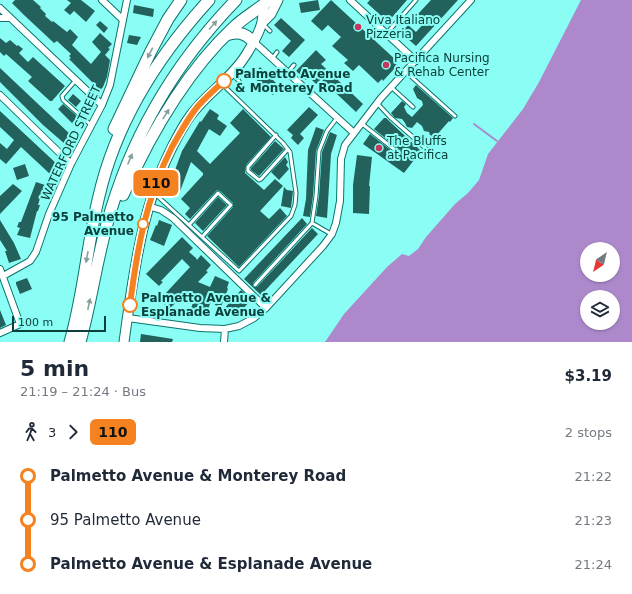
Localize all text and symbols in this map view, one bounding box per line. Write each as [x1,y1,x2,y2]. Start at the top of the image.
place label: Viva Italiano Pizzeria [366,13,440,41]
one-way arrow [208,20,217,31]
marker: Viva Italiano Pizzeria [353,22,363,32]
one-way arrow [146,47,153,59]
place label: Pacifica Nursing & Rehab Center [394,51,490,79]
marker: Pacifica Nursing & Rehab Center [381,60,391,70]
place label: Palmetto Avenue & Monterey Road [235,67,352,95]
marker: Palmetto Avenue & Monterey Road [216,73,232,89]
street label: WATERFORD STREET [38,83,104,203]
one-way arrow [163,108,170,120]
place label: The Bluffs at Pacifica [386,134,448,162]
marker: The Bluffs at Pacifica [374,143,384,153]
one-way arrow [127,153,133,165]
line badge: 110 [133,170,179,196]
text: 110 [141,175,171,191]
place label: 95 Palmetto Avenue [52,210,134,238]
marker: 95 Palmetto Avenue [137,218,149,230]
north arrow [580,242,620,282]
map controls [580,242,620,330]
one-way arrow [84,251,90,263]
button: layers [580,290,620,330]
place label: Palmetto Avenue & Esplanade Avenue [141,291,271,319]
marker: Palmetto Avenue & Esplanade Avenue [122,297,138,313]
one-way arrow [87,298,93,310]
scale bar [12,314,106,333]
text: 100 m [18,316,53,329]
text: 5 min [20,356,89,381]
text: $3.19 [565,367,612,385]
text: 21:19 – 21:24 · Bus [20,384,146,399]
icon: walk [20,421,42,443]
icon: forward [62,421,84,443]
text: 110 [98,424,128,440]
text: 3 [48,425,56,440]
text: 2 stops [565,425,612,440]
text: Palmetto Avenue & Monterey Road [50,467,346,485]
text: 21:22 [575,469,612,484]
text: 95 Palmetto Avenue [50,511,201,529]
text: 21:23 [575,513,612,528]
text: Palmetto Avenue & Esplanade Avenue [50,555,372,573]
text: 21:24 [575,557,612,572]

